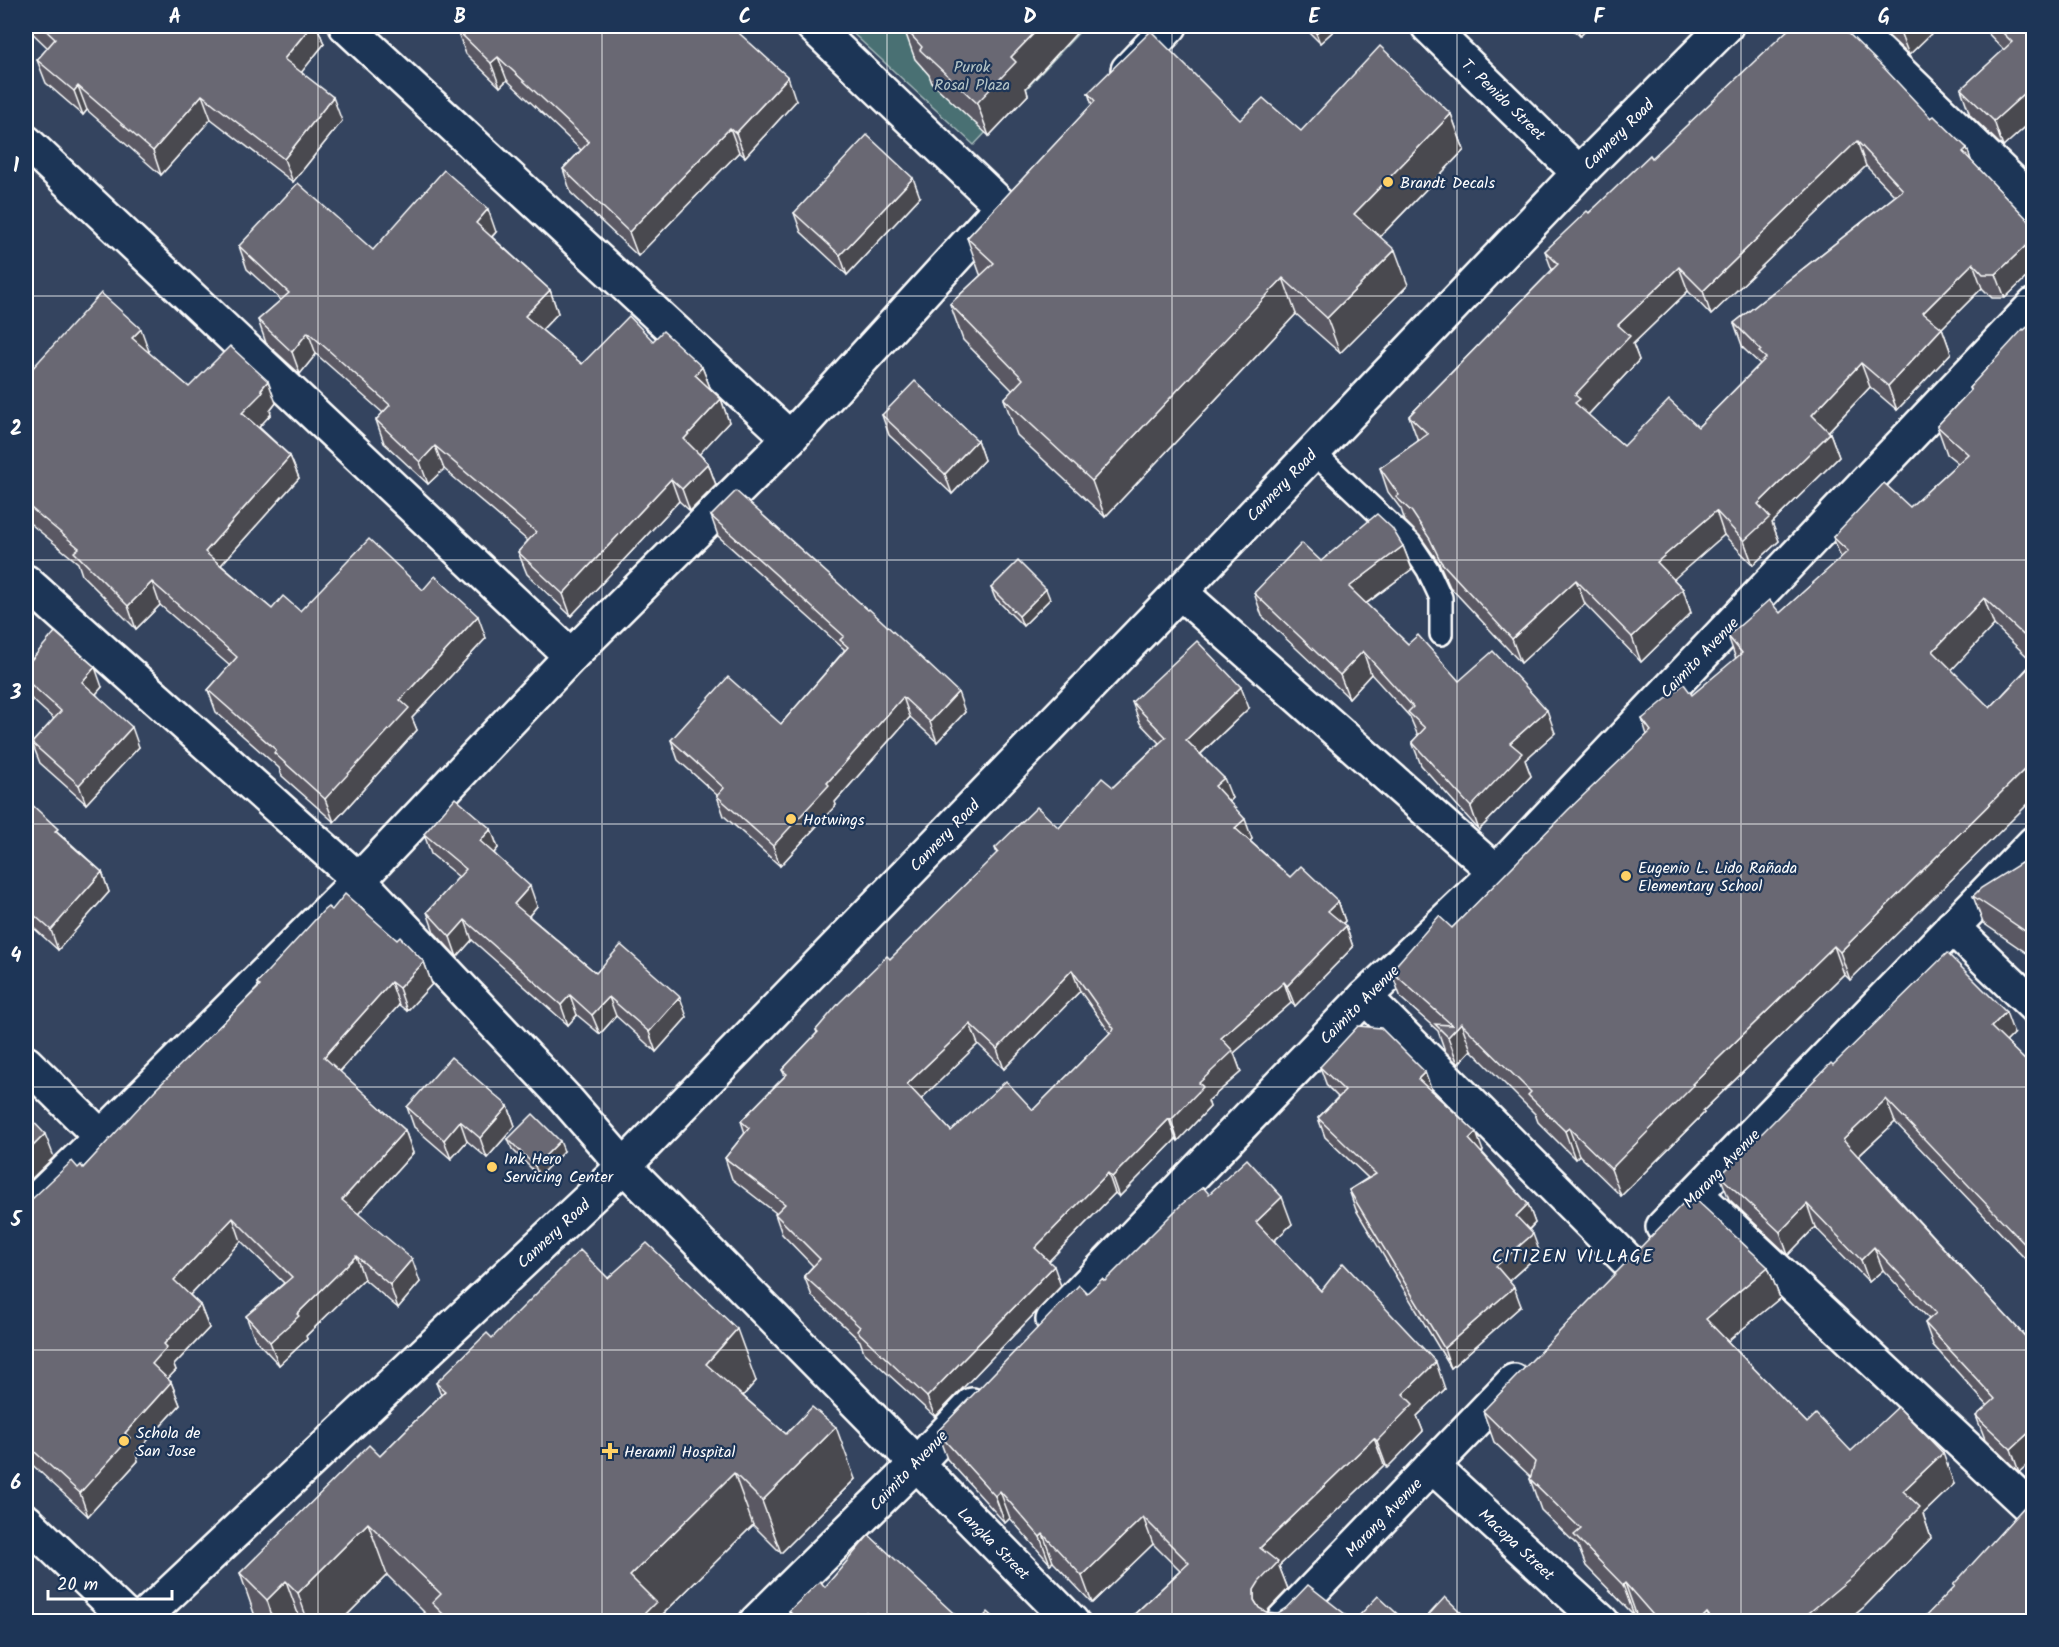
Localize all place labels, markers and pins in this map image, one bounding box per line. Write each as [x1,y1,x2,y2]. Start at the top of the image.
place label: Brandt Decals [1400,171,1495,196]
marker: Brandt Decals [1381,175,1395,189]
place label: Hotwings [803,808,865,833]
marker: Hotwings [784,812,798,826]
place label: Eugenio L. Lido Rañada Elementary School [1638,856,1797,899]
marker: Eugenio L. Lido Rañada Elementary School [1619,869,1633,883]
place label: Ink Hero Servicing Center [504,1147,615,1190]
marker: Ink Hero Servicing Center [485,1160,499,1174]
place label: Schola de San Jose [136,1421,200,1464]
marker: Schola de San Jose [117,1434,131,1448]
place label: Heramil Hospital [624,1440,736,1465]
marker: Heramil Hospital [601,1442,619,1460]

